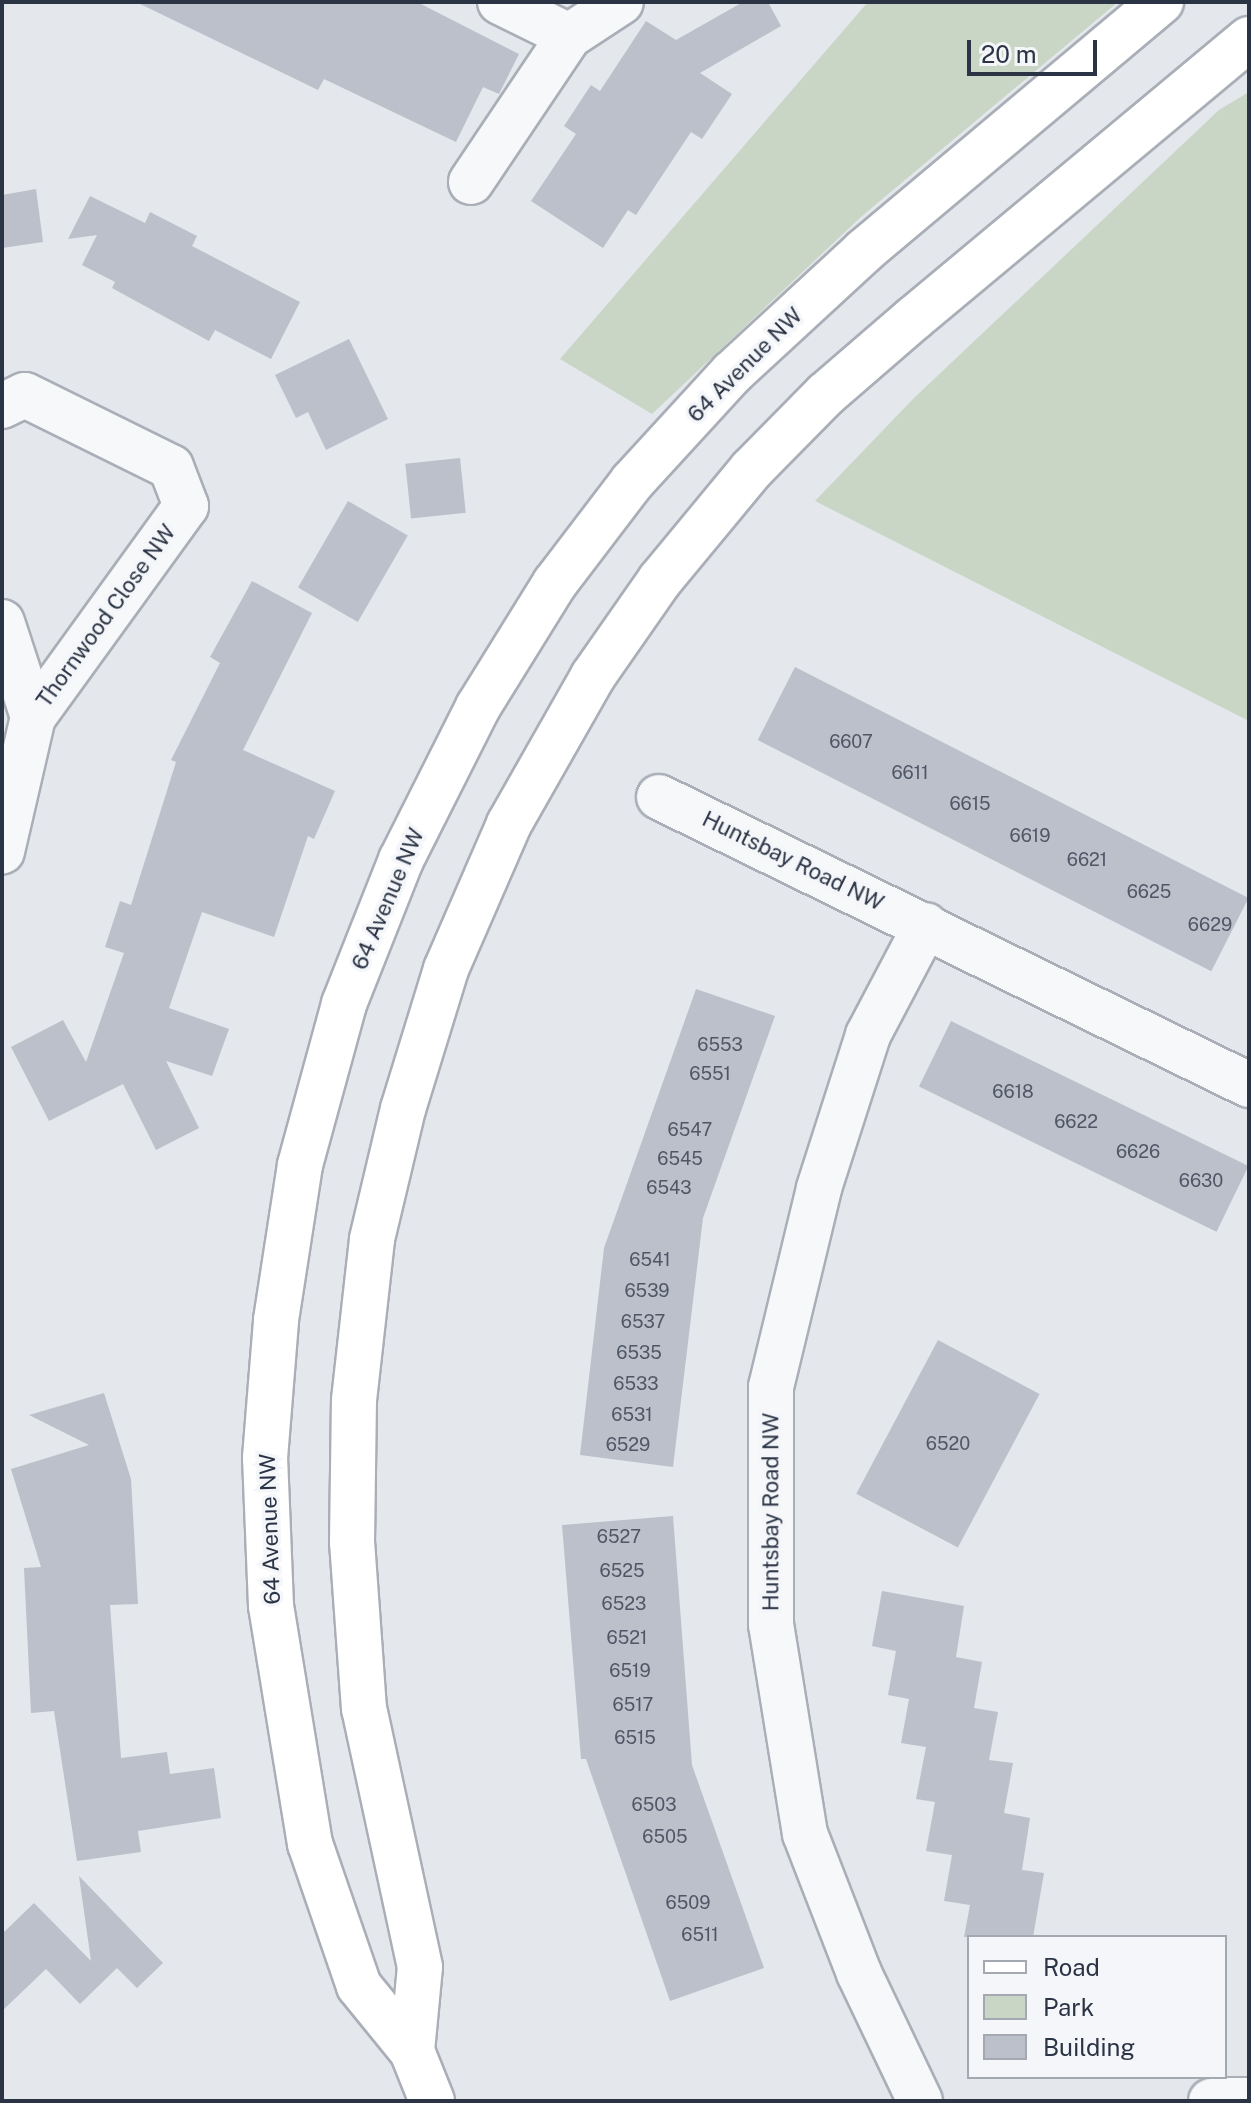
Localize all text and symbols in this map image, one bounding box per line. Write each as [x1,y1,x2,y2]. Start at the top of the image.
scale bar [971,24,1101,74]
text: 20 m [981,40,1037,68]
street label: 64 Avenue NW [682,302,808,428]
street label: Thornwood Close NW [31,519,181,713]
house number: 6607 [829,731,873,753]
house number: 6611 [892,762,928,784]
house number: 6615 [949,793,991,815]
street label: Huntsbay Road NW [698,806,888,916]
street label: 64 Avenue NW [346,824,430,974]
house number: 6619 [1010,825,1050,847]
house number: 6621 [1067,849,1107,871]
house number: 6625 [1127,881,1171,903]
house number: 6629 [1188,914,1232,936]
house number: 6553 [697,1034,743,1056]
house number: 6551 [689,1063,731,1085]
house number: 6618 [992,1081,1034,1103]
house number: 6622 [1054,1111,1098,1133]
house number: 6547 [668,1119,712,1141]
house number: 6626 [1116,1141,1160,1163]
house number: 6545 [657,1148,703,1170]
house number: 6630 [1179,1170,1223,1192]
house number: 6543 [646,1177,692,1199]
house number: 6541 [629,1249,671,1271]
house number: 6539 [624,1280,670,1302]
house number: 6537 [621,1311,665,1333]
house number: 6535 [616,1342,662,1364]
house number: 6533 [613,1373,659,1395]
house number: 6531 [611,1404,653,1426]
street label: Huntsbay Road NW [758,1413,784,1611]
house number: 6520 [926,1433,970,1455]
house number: 6529 [606,1434,650,1456]
street label: 64 Avenue NW [254,1453,286,1605]
house number: 6527 [597,1526,641,1548]
house number: 6525 [600,1560,644,1582]
house number: 6523 [602,1593,646,1615]
house number: 6521 [607,1627,647,1649]
house number: 6519 [609,1660,651,1682]
house number: 6517 [613,1694,653,1716]
house number: 6515 [614,1727,656,1749]
house number: 6503 [632,1794,676,1816]
house number: 6505 [642,1826,688,1848]
house number: 6509 [666,1892,710,1914]
house number: 6511 [681,1924,719,1946]
legend [967,1935,1227,2079]
text: Road [1043,1953,1100,1981]
text: Park [1043,1993,1094,2021]
text: Building [1043,2033,1135,2061]

